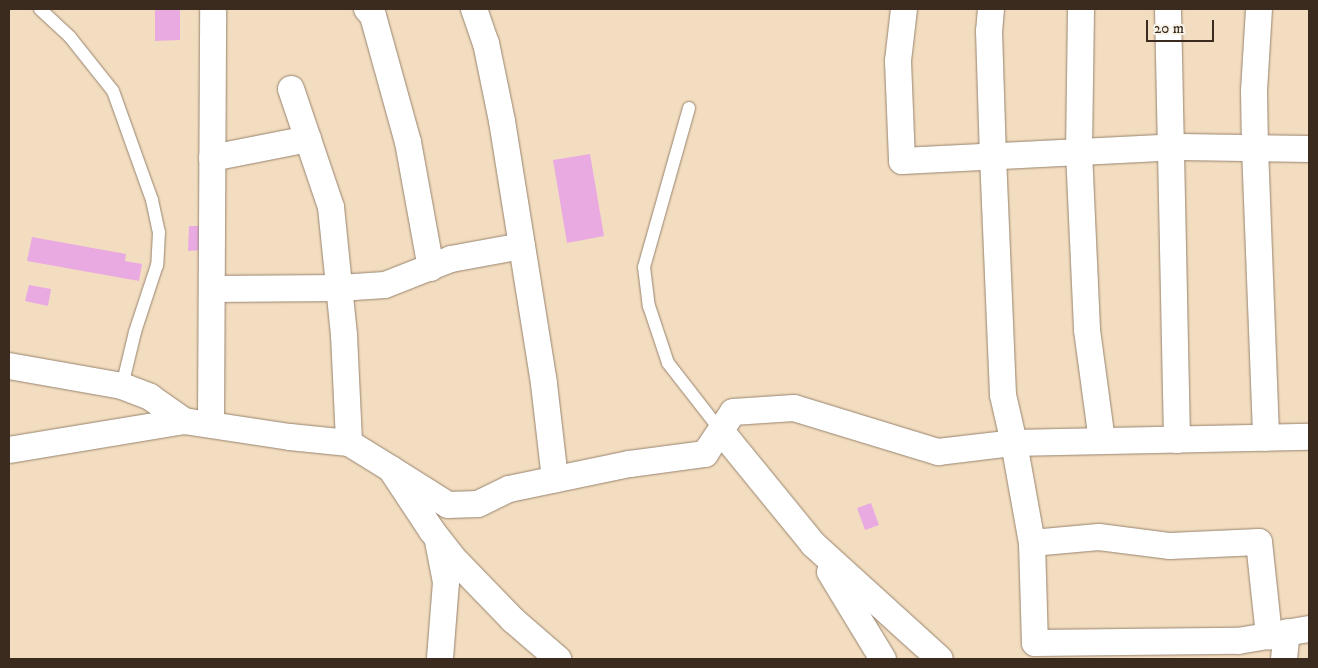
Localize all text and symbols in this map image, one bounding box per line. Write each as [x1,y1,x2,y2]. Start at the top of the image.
scale bar [1148,10,1216,42]
text: 20 m [1154,19,1184,38]

